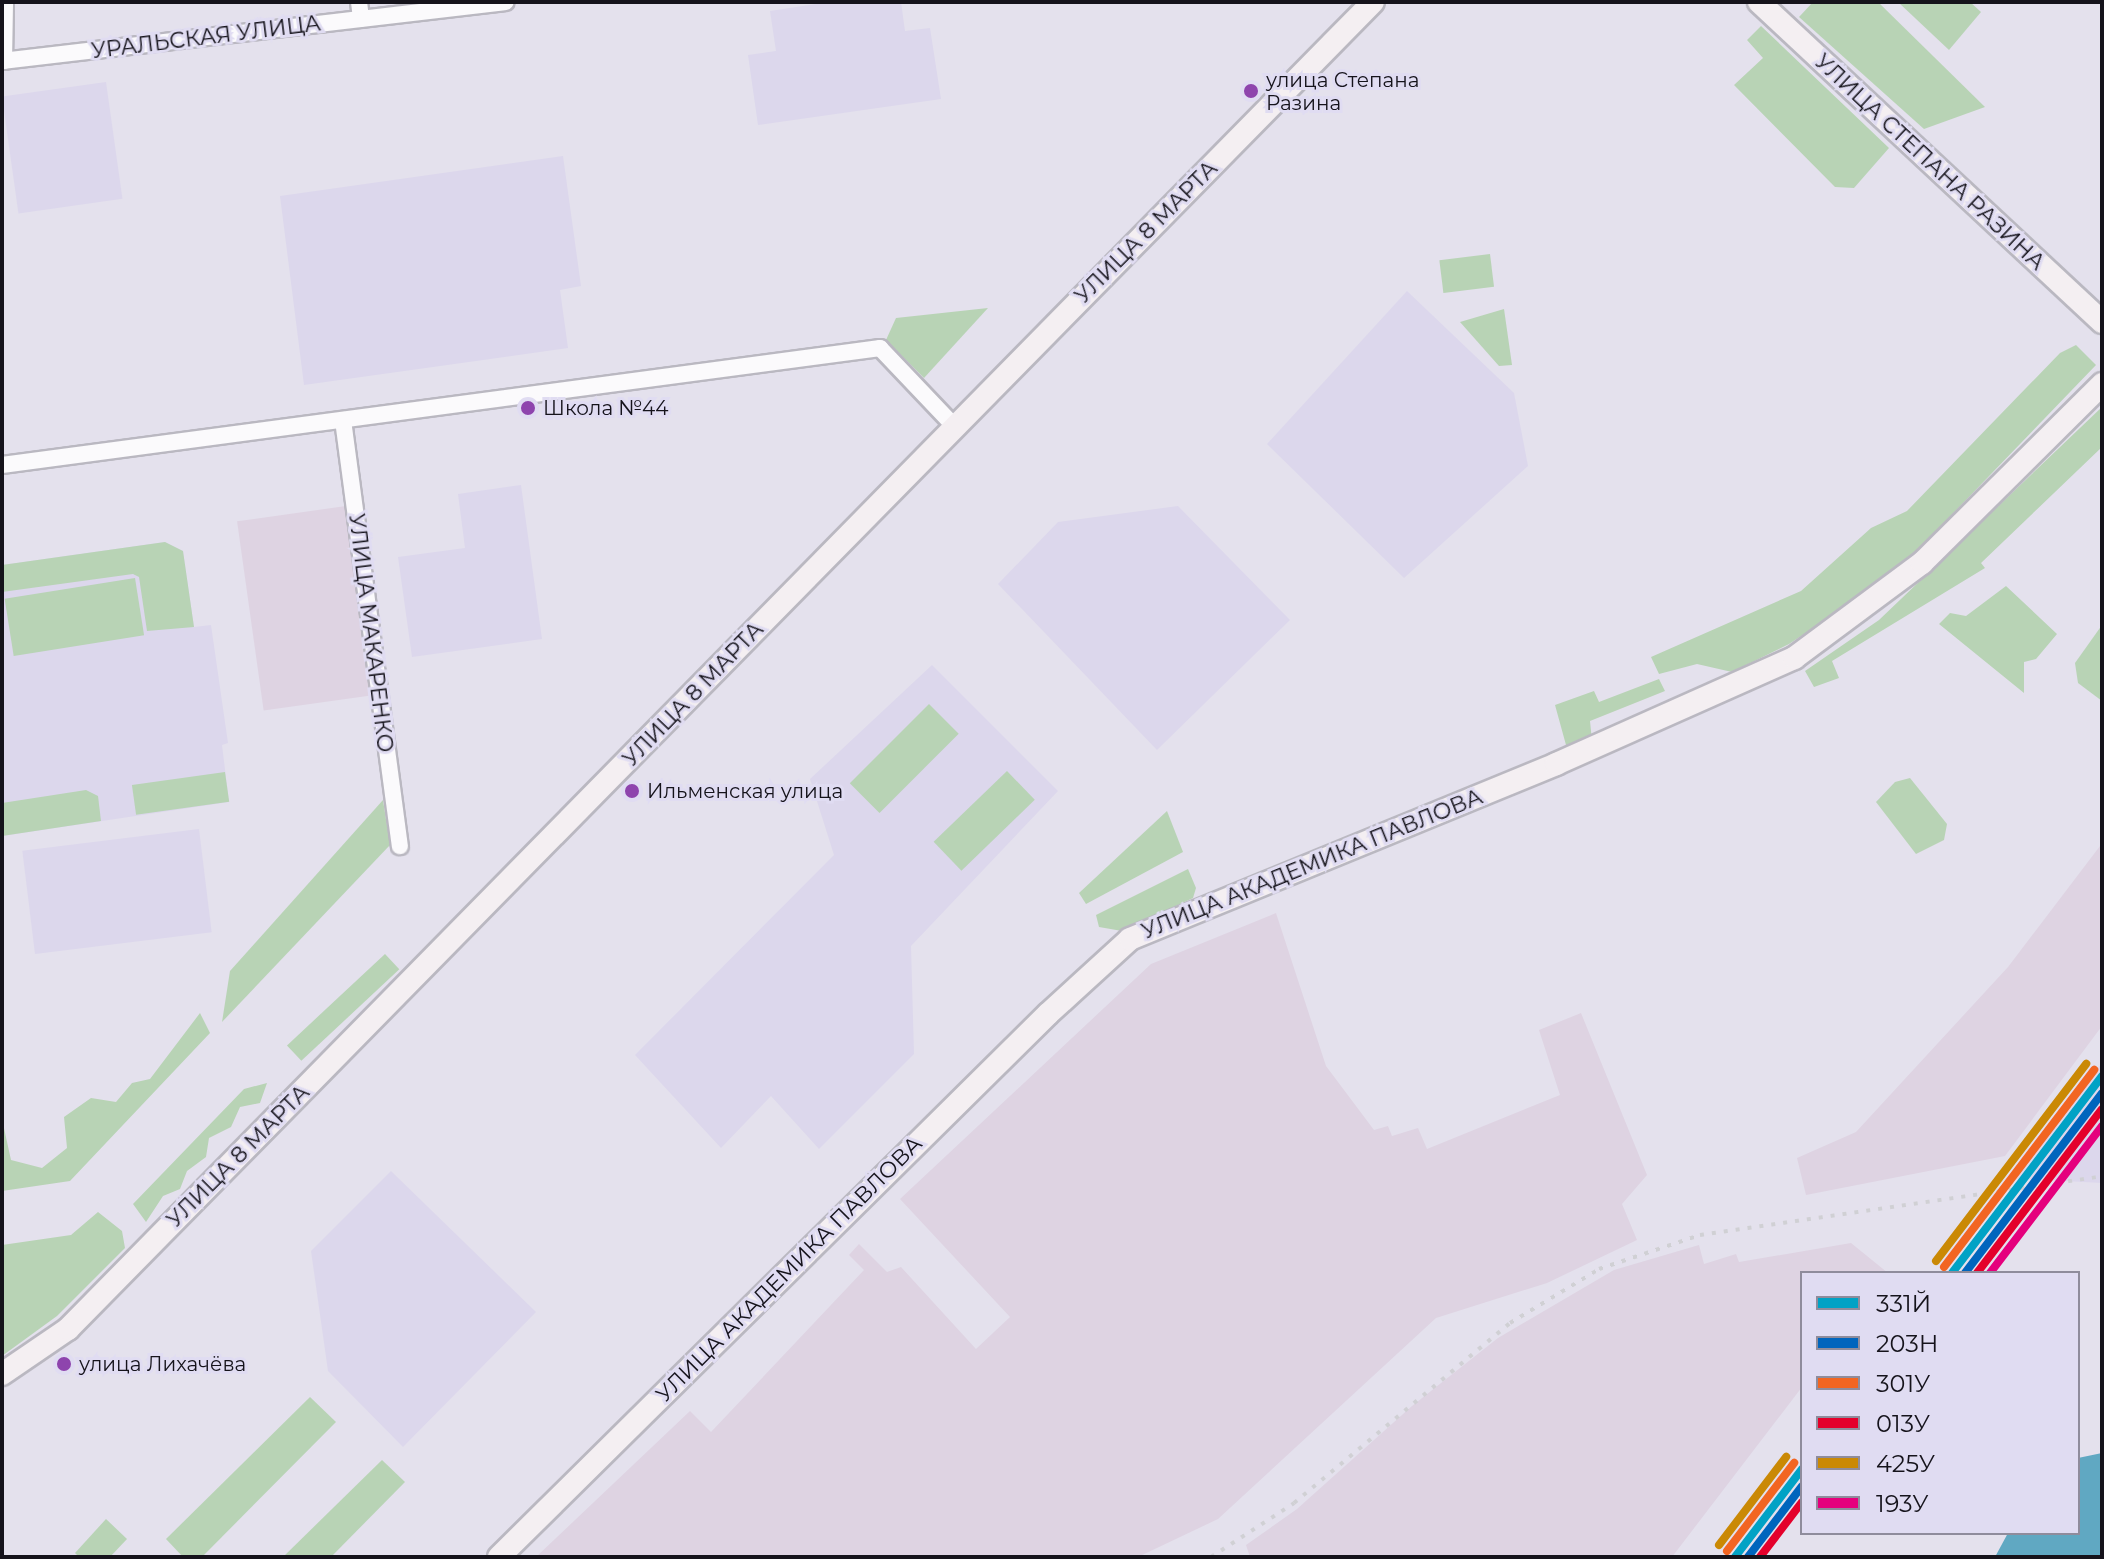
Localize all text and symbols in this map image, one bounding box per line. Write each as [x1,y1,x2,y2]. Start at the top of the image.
street label: УРАЛЬСКАЯ УЛИЦА [90,10,322,64]
street label: УЛИЦА СТЕПАНА РАЗИНА [1809,48,2051,276]
place label: улица Степана Разина [1266,68,1419,115]
marker: улица Степана Разина [1243,83,1259,99]
street label: УЛИЦА 8 МАРТА [1069,155,1223,309]
place label: Школа №44 [543,396,669,420]
marker: Школа №44 [520,400,536,416]
street label: УЛИЦА МАКАРЕНКО [343,512,399,754]
street label: УЛИЦА 8 МАРТА [617,616,769,772]
place label: Ильменская улица [647,779,843,803]
marker: Ильменская улица [624,783,640,799]
street label: УЛИЦА АКАДЕМИКА ПАВЛОВА [1138,783,1486,945]
street label: УЛИЦА 8 МАРТА [161,1079,315,1233]
street label: УЛИЦА АКАДЕМИКА ПАВЛОВА [651,1131,927,1407]
legend [1800,1271,2080,1535]
text: 331Й [1876,1289,1931,1318]
text: 203Н [1876,1329,1938,1358]
place label: улица Лихачёва [79,1352,246,1376]
marker: улица Лихачёва [56,1356,72,1372]
text: 301У [1876,1369,1930,1398]
text: 013У [1876,1409,1930,1438]
text: 425У [1876,1449,1935,1478]
text: 193У [1876,1489,1929,1518]

